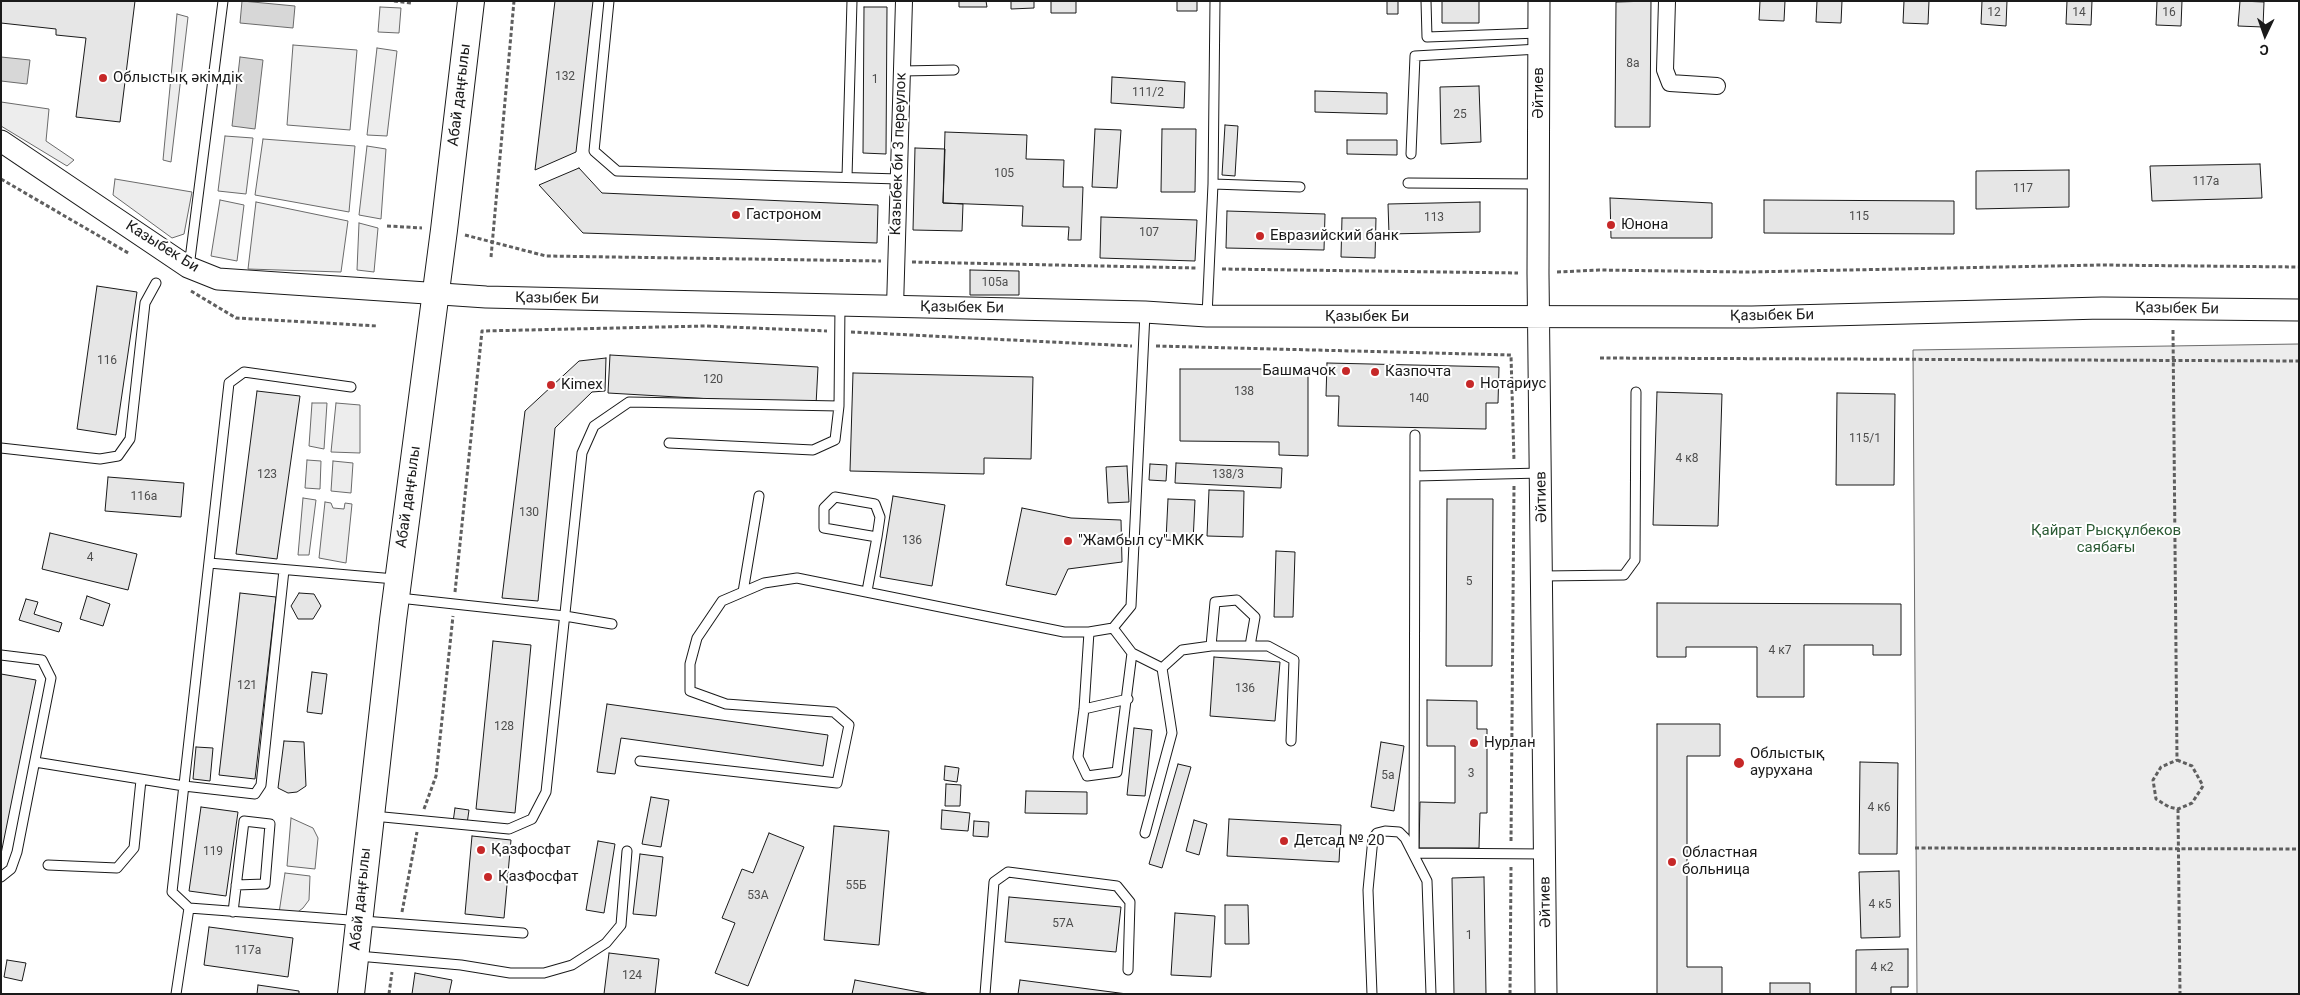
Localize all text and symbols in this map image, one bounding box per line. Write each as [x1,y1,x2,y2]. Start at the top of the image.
house number: 12 [1987,6,2001,20]
house number: 14 [2072,6,2086,20]
house number: 16 [2162,6,2176,20]
north arrow [2240,10,2290,60]
text: С [2259,42,2269,58]
street label: Абай даңғылы [445,43,475,147]
house number: 8а [1626,57,1640,71]
street label: Әйтиев [1530,67,1548,119]
place label: Облыстық әкімдік [113,69,243,87]
house number: 132 [555,70,575,84]
marker: Облыстық әкімдік [97,72,109,84]
street label: Казыбек би 3 переулок [887,72,911,236]
house number: 1 [872,73,878,87]
house number: 111/2 [1132,86,1164,100]
house number: 25 [1453,108,1467,122]
house number: 105 [994,167,1014,181]
house number: 117а [2193,175,2219,189]
house number: 117 [2013,182,2033,196]
place label: Гастроном [746,206,821,224]
marker: Гастроном [730,209,742,221]
house number: 115 [1849,210,1869,224]
house number: 113 [1424,211,1444,225]
place label: Юнона [1621,216,1668,234]
street label: Казыбек Би [122,217,202,277]
marker: Юнона [1605,219,1617,231]
house number: 107 [1139,226,1159,240]
place label: Евразийский банк [1270,227,1399,245]
marker: Евразийский банк [1254,230,1266,242]
house number: 105а [982,276,1008,290]
street label: Қазыбек Би [515,289,599,309]
street label: Қазыбек Би [920,298,1004,318]
street label: Қазыбек Би [2135,299,2219,319]
street label: Қазыбек Би [1730,306,1814,326]
street label: Қазыбек Би [1325,308,1409,326]
house number: 116 [97,354,117,368]
place label: Башмачок [1262,362,1336,380]
place label: Казпочта [1385,363,1451,381]
marker: Башмачок [1340,365,1352,377]
marker: Казпочта [1369,366,1381,378]
house number: 120 [703,373,723,387]
place label: Нотариус [1480,375,1546,393]
place label: Kimex [561,376,603,394]
marker: Нотариус [1464,378,1476,390]
marker: Kimex [545,379,557,391]
house number: 138 [1234,385,1254,399]
house number: 140 [1409,392,1429,406]
house number: 115/1 [1849,432,1881,446]
street label: Абай даңғылы [393,445,425,549]
house number: 4 к8 [1676,452,1698,466]
house number: 123 [257,468,277,482]
house number: 138/3 [1212,468,1244,482]
street label: Әйтиев [1533,471,1551,523]
house number: 116а [131,490,157,504]
house number: 130 [519,506,539,520]
park label: Қайрат Рысқұлбеков саябағы [2031,522,2181,557]
place label: "Жамбыл су" МКК [1078,532,1204,550]
house number: 136 [902,534,922,548]
marker: "Жамбыл су" МКК [1062,535,1074,547]
house number: 4 [87,551,93,565]
house number: 5 [1466,575,1472,589]
house number: 4 к7 [1769,644,1791,658]
house number: 121 [237,679,257,693]
house number: 136 [1235,682,1255,696]
house number: 128 [494,720,514,734]
place label: Нурлан [1484,734,1536,752]
marker: Нурлан [1468,737,1480,749]
place label: Облыстық аурухана [1750,745,1824,780]
marker: Облыстық аурухана [1732,756,1746,770]
house number: 3 [1468,767,1474,781]
house number: 5а [1381,769,1395,783]
house number: 4 к6 [1868,801,1890,815]
place label: Детсад № 20 [1294,832,1385,850]
marker: Детсад № 20 [1278,835,1290,847]
place label: Қазфосфат [491,841,571,859]
marker: Қазфосфат [475,844,487,856]
place label: Областная больница [1682,844,1758,879]
house number: 119 [203,845,223,859]
street label: Абай даңғылы [347,847,375,951]
marker: Областная больница [1666,856,1678,868]
place label: ҚазФосфат [498,868,578,886]
marker: ҚазФосфат [482,871,494,883]
street label: Әйтиев [1537,876,1555,928]
house number: 55Б [845,879,867,893]
house number: 53А [747,889,769,903]
house number: 4 к5 [1869,898,1891,912]
house number: 57А [1052,917,1074,931]
house number: 1 [1466,929,1472,943]
house number: 117а [235,944,261,958]
house number: 4 к2 [1871,961,1893,975]
house number: 124 [622,969,642,983]

